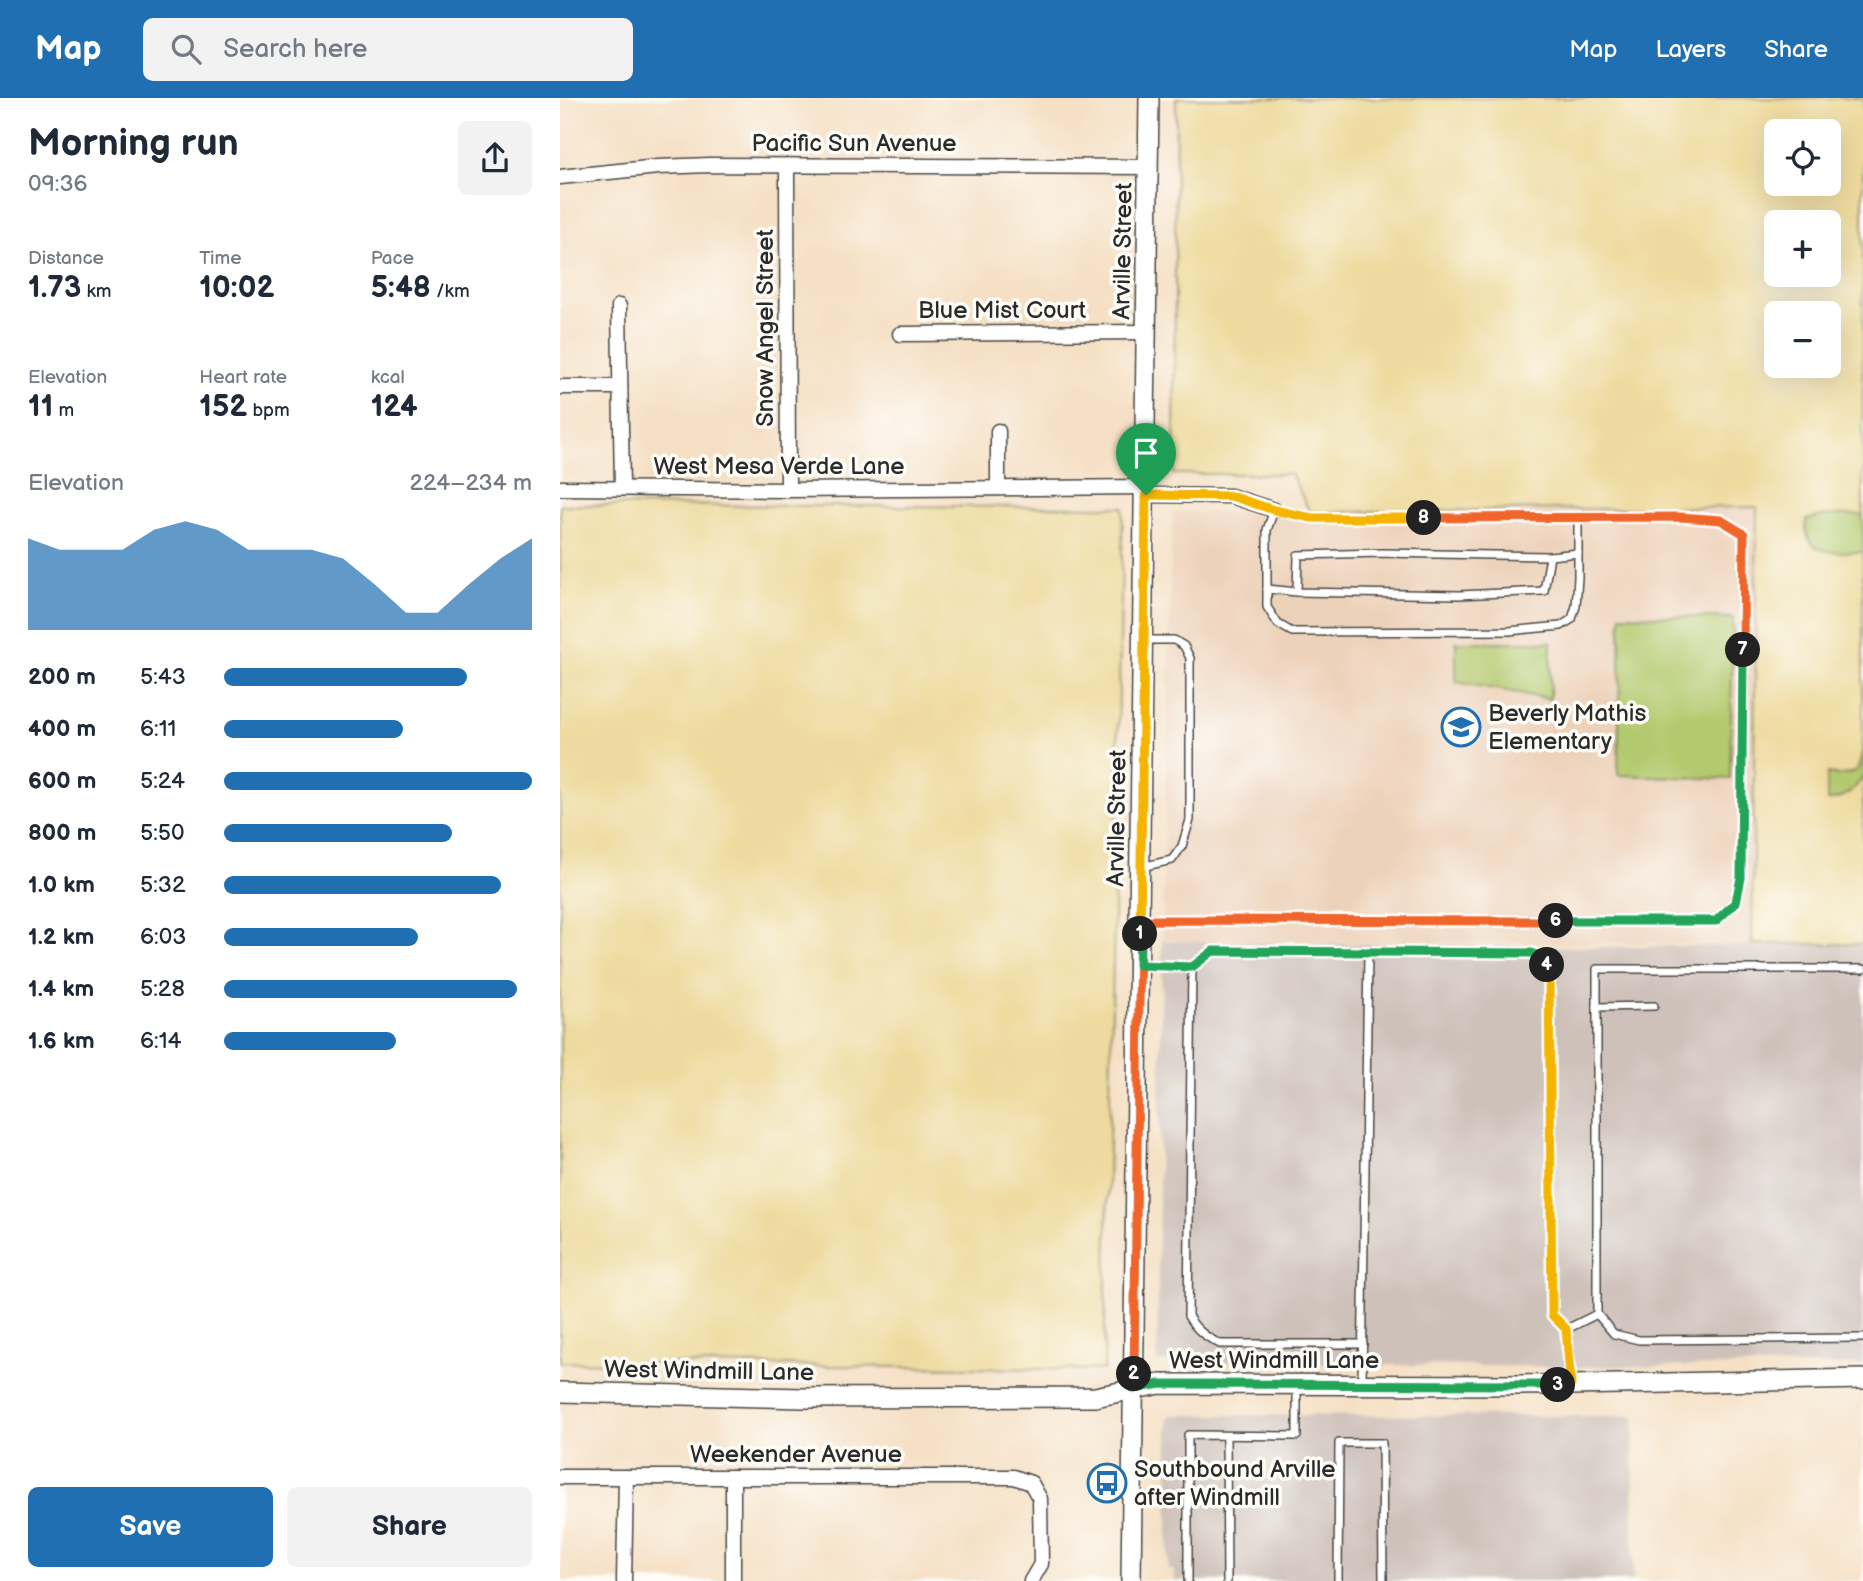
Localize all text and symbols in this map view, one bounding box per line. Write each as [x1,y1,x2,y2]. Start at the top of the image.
search box [143,18,633,81]
text: Map [35,29,101,69]
icon: search [167,30,205,68]
text: Search here [223,34,367,65]
text: Map [1569,35,1617,64]
text: Layers [1655,35,1726,64]
text: Share [1764,35,1828,64]
map controls [1764,119,1841,378]
button: locate [1764,119,1841,196]
text: Morning run [28,121,239,166]
button: share [458,121,532,195]
street label: Pacific Sun Avenue [752,129,956,158]
text: 09:36 [28,170,88,198]
street label: Arville Street [1107,182,1139,320]
button: + [1764,210,1841,287]
street label: Snow Angel Street [751,229,780,427]
text: Distance [28,247,104,270]
text: Time [199,247,241,270]
text: Pace [371,247,414,270]
text: 1.73 [28,270,81,306]
text: 10:02 [199,270,275,306]
text: 5:48 [371,270,431,306]
text: km [81,280,111,303]
text: /km [431,280,470,303]
street label: Blue Mist Court [918,296,1087,325]
button: − [1764,301,1841,378]
text: Elevation [28,366,107,389]
text: Heart rate [199,366,287,389]
text: kcal [371,366,405,389]
text: 11 [28,389,53,425]
text: 152 [199,389,247,425]
text: 124 [371,389,418,425]
text: m [53,399,74,422]
text: bpm [247,399,290,422]
pin [1116,423,1176,495]
icon: arrive [1127,434,1165,472]
street label: West Mesa Verde Lane [654,452,904,481]
text: Elevation [28,469,124,497]
text: 224–234 m [410,469,532,497]
pin: 8 [1406,500,1442,536]
text: 8 [1418,506,1429,529]
pin: 7 [1726,632,1760,668]
text: 7 [1737,638,1748,661]
text: 200 m [28,663,96,691]
text: 5:43 [140,663,186,691]
place label: Beverly Mathis Elementary [1488,699,1646,756]
school or university icon: Beverly Mathis Elementary [1440,706,1482,748]
text: 400 m [28,715,96,743]
text: 6:11 [140,715,177,743]
street label: Arville Street [1101,749,1133,887]
text: 600 m [28,767,96,795]
text: 5:24 [140,767,185,795]
text: 800 m [28,819,96,847]
text: 5:50 [140,819,185,847]
text: 1.0 km [28,871,95,899]
text: 5:32 [140,871,186,899]
pin: 6 [1538,904,1574,938]
text: 6 [1550,909,1561,932]
pin: 1 [1122,916,1158,952]
text: 1 [1136,922,1144,945]
text: 1.2 km [28,923,94,951]
text: 6:03 [140,923,186,951]
pin: 4 [1530,948,1564,982]
text: 4 [1541,953,1552,976]
text: 1.4 km [28,975,94,1003]
text: 5:28 [140,975,185,1003]
text: 1.6 km [28,1027,95,1055]
text: 6:14 [140,1027,182,1055]
street label: West Windmill Lane [1169,1346,1379,1375]
street label: West Windmill Lane [604,1355,814,1387]
pin: 2 [1116,1356,1152,1392]
text: 2 [1128,1362,1139,1385]
pin: 3 [1541,1368,1576,1402]
text: 3 [1552,1373,1563,1396]
street label: Weekender Avenue [690,1440,902,1469]
place label: Southbound Arville after Windmill [1134,1455,1335,1512]
bus stop icon: Southbound Arville after Windmill [1086,1462,1128,1504]
button: Save [28,1487,273,1567]
button: Share [287,1487,532,1567]

